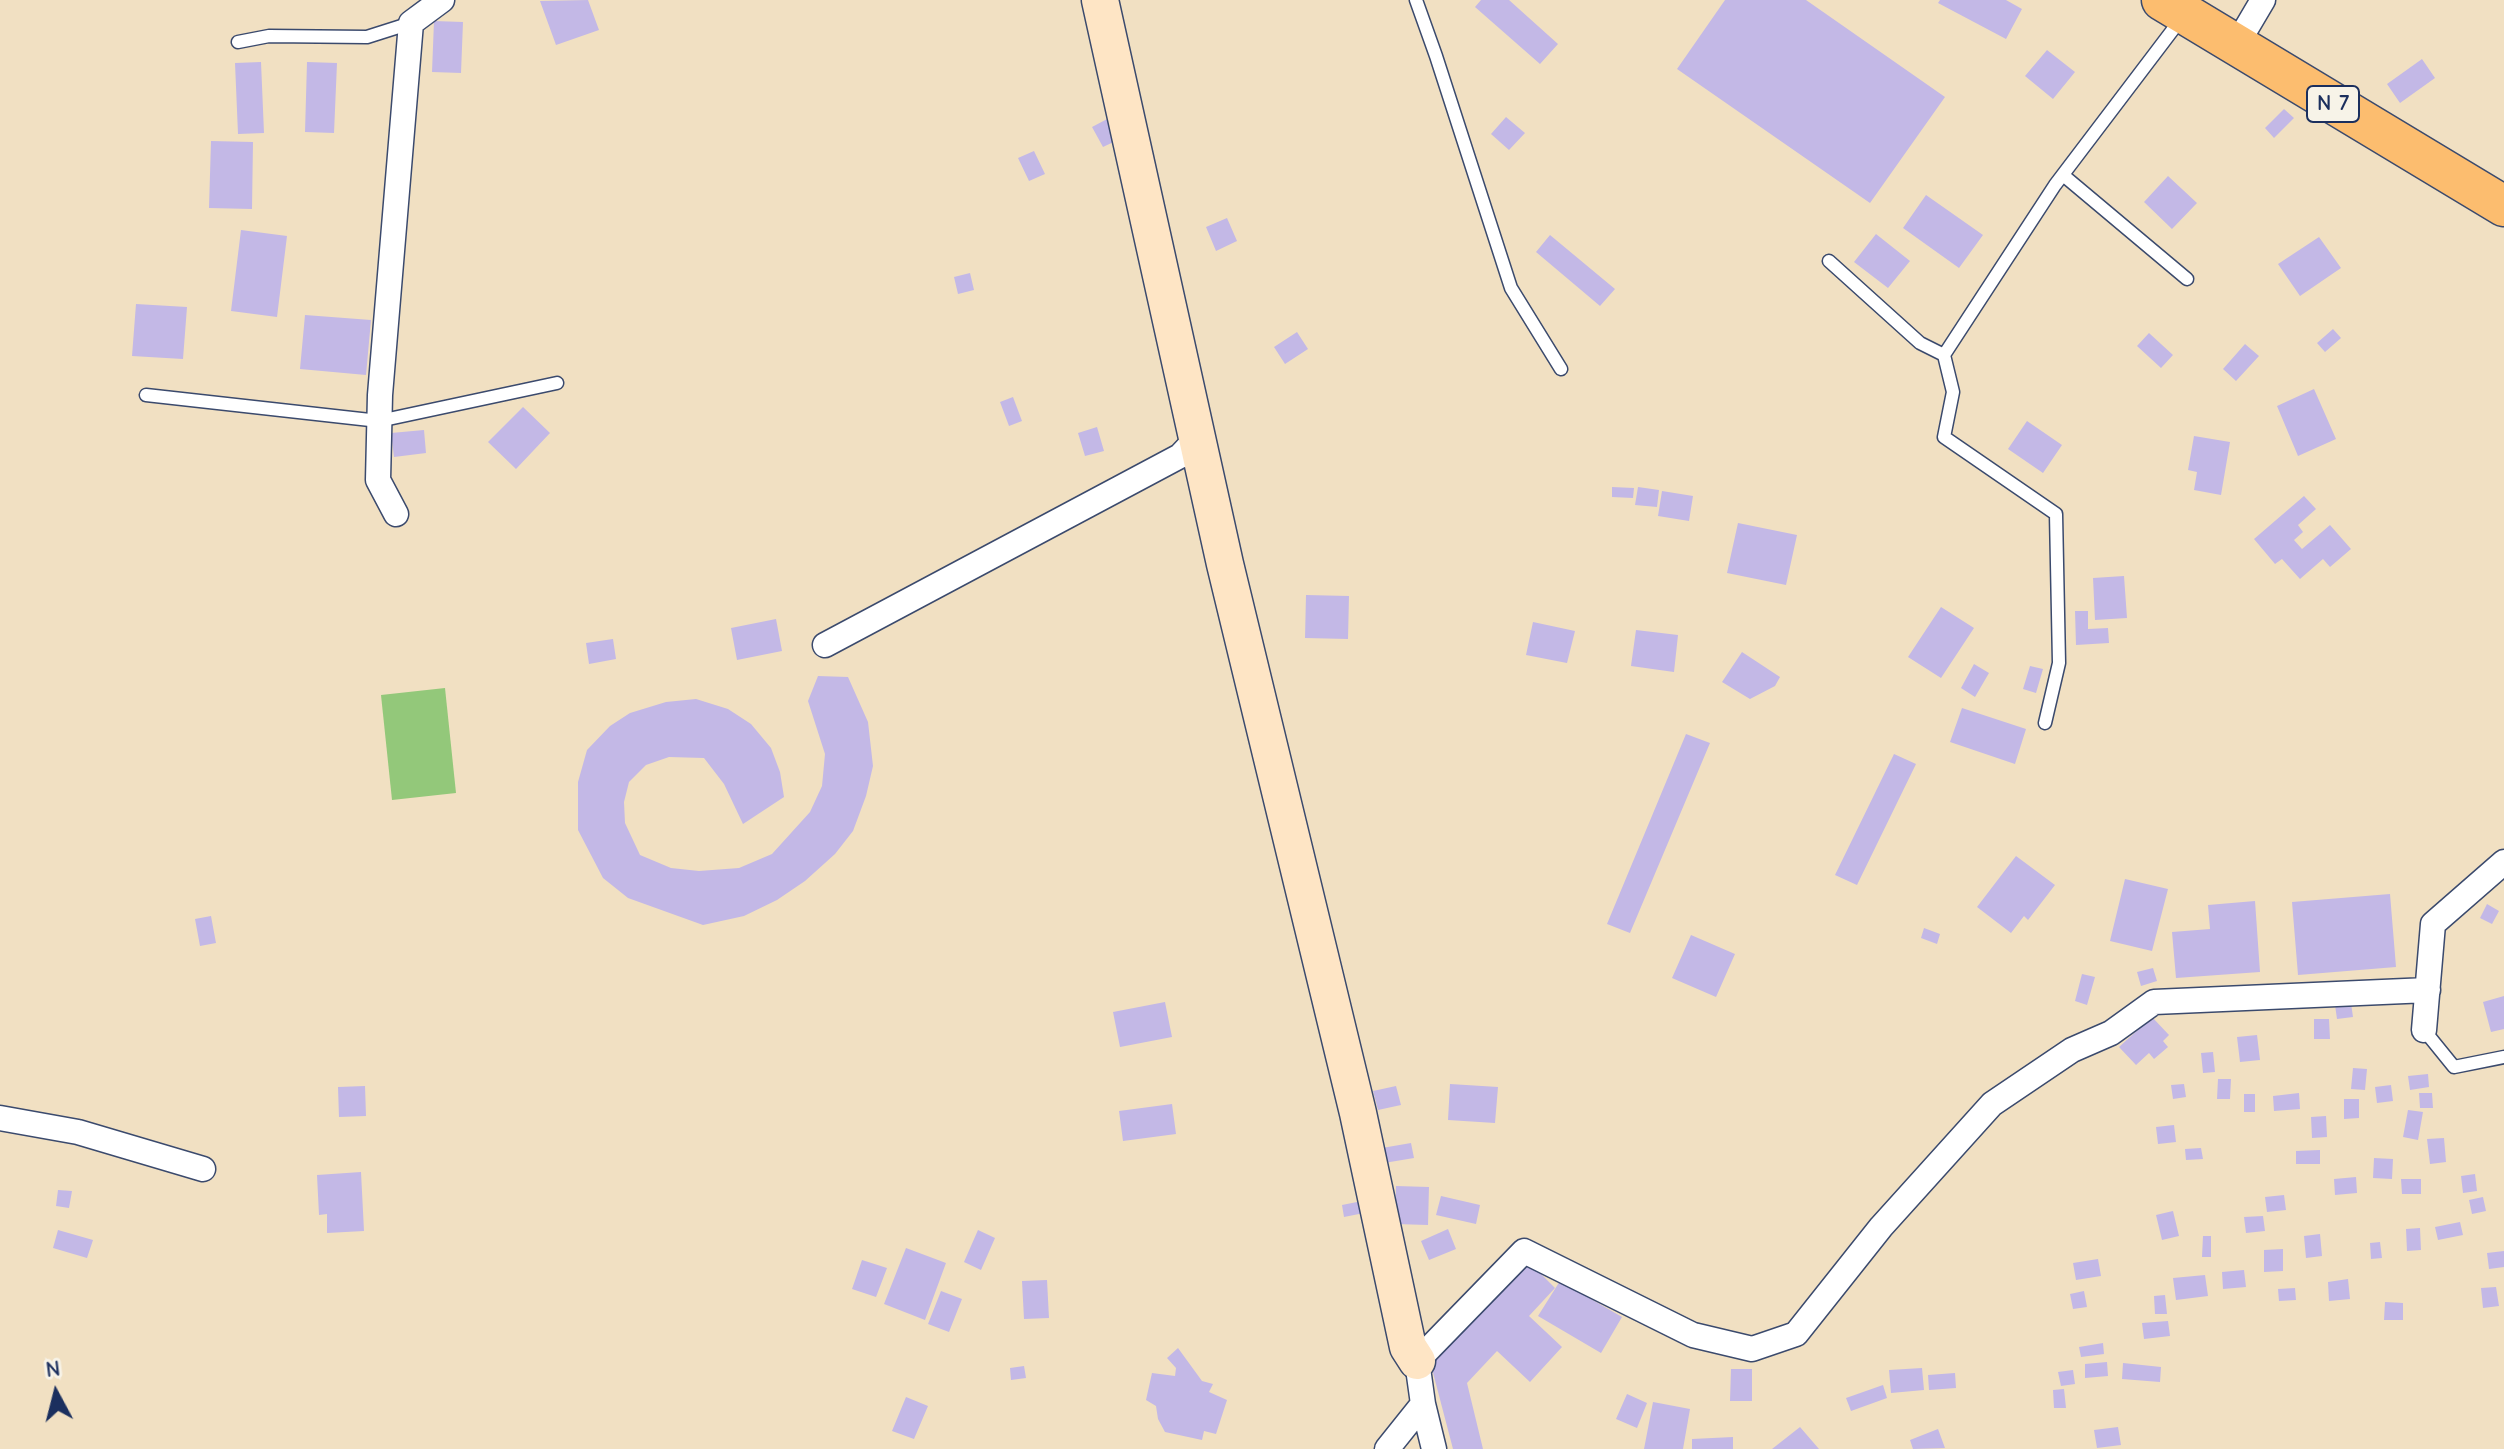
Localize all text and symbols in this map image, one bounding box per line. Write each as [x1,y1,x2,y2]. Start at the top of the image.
road number: N 7 [2307,86,2359,122]
north arrow [16,1353,96,1433]
text: N [44,1355,62,1383]

